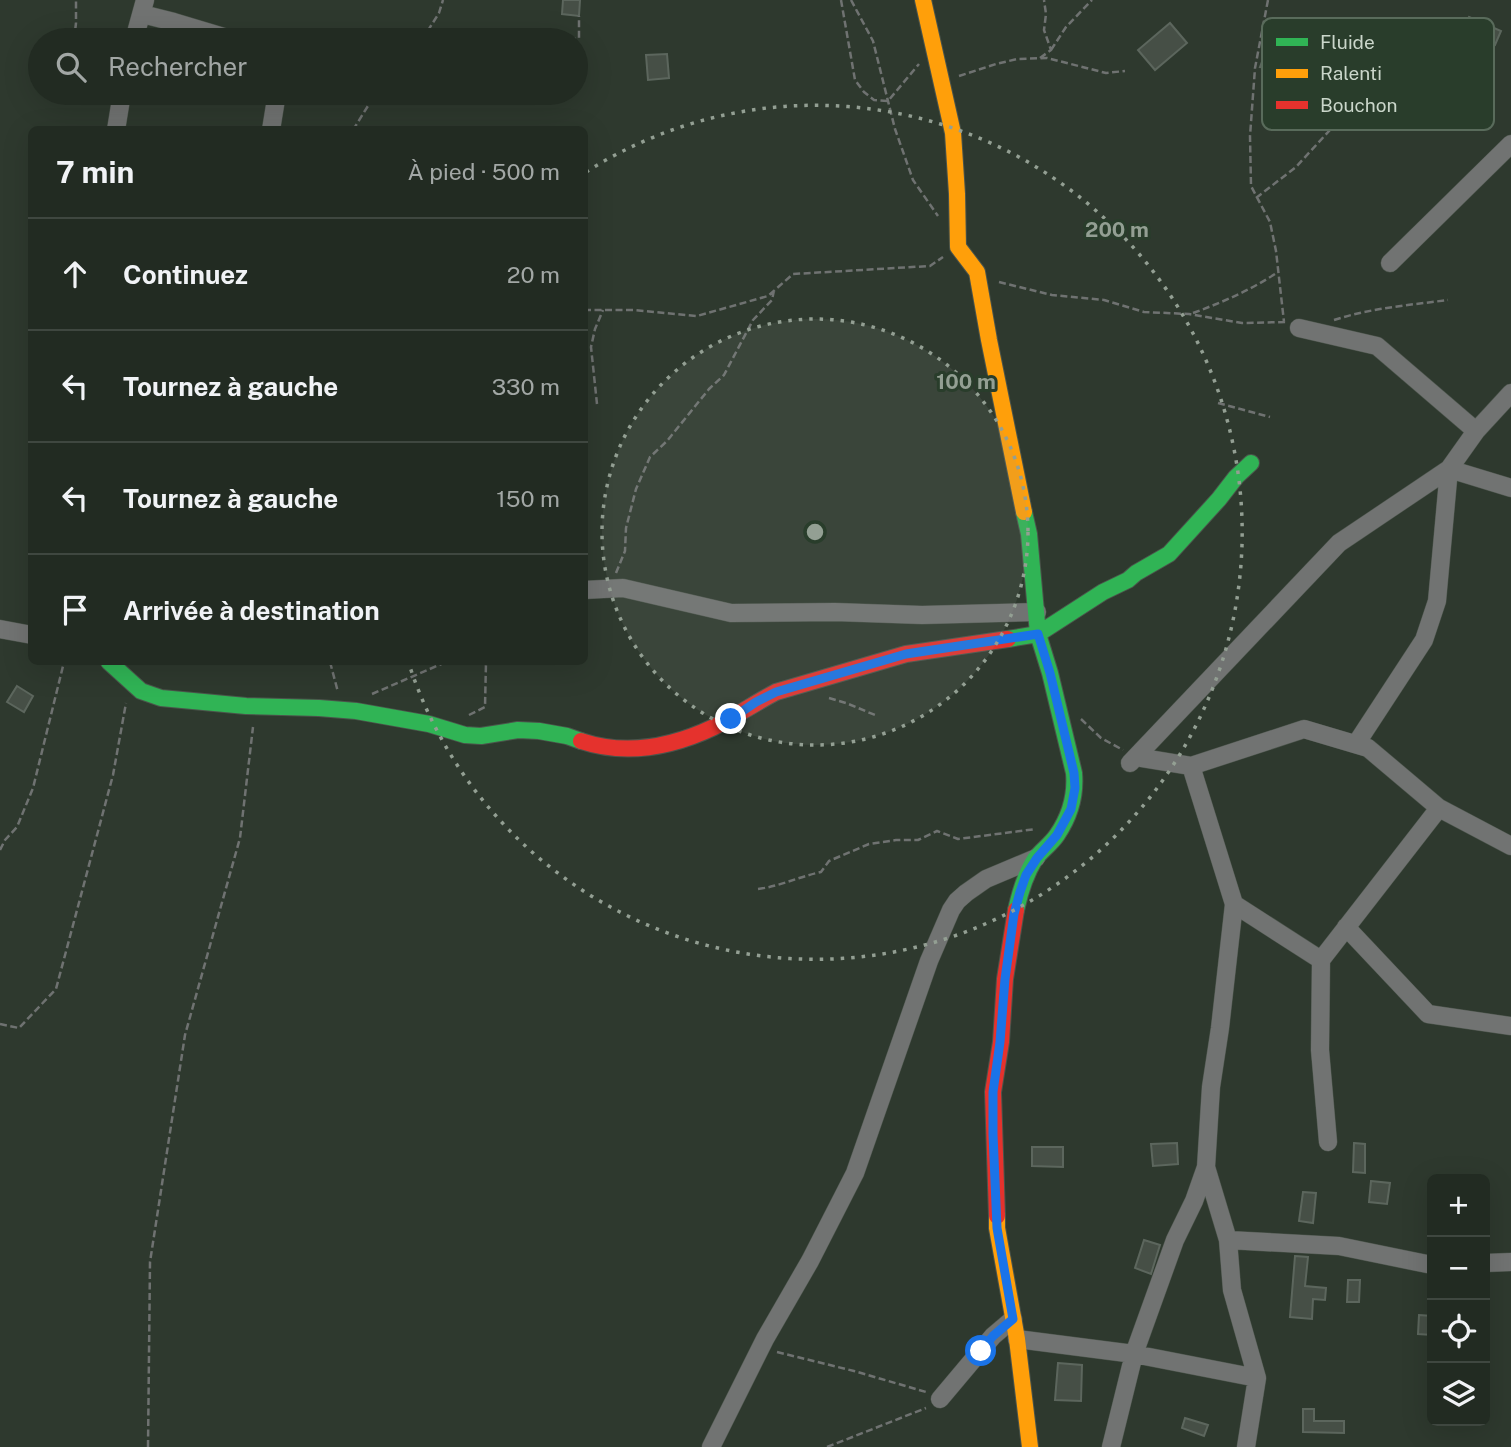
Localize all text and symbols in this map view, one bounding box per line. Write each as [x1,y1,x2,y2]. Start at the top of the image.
legend [1262,18,1494,130]
search box [28,28,588,105]
text: Fluide [1320,31,1375,53]
icon: search [52,48,90,86]
text: Rechercher [108,51,247,82]
text: Ralenti [1320,62,1382,84]
text: Bouchon [1320,94,1397,116]
text: 7 min [56,154,134,190]
text: À pied · 500 m [407,158,560,185]
text: 200 m [1085,217,1149,242]
icon: ahead [56,255,94,293]
text: Continuez [123,259,248,290]
text: 20 m [507,261,560,288]
icon: left [56,367,94,405]
text: 100 m [936,369,996,394]
text: Tournez à gauche [123,371,338,402]
text: 330 m [492,373,560,400]
icon: left [56,479,94,517]
text: Tournez à gauche [123,483,338,514]
text: 150 m [496,485,560,512]
centre of rings [803,520,827,544]
icon: arrive [56,591,94,629]
text: Arrivée à destination [123,595,380,626]
route end [715,703,746,734]
map controls [1427,1174,1490,1426]
button: + [1427,1174,1490,1237]
button: − [1427,1237,1490,1300]
button: locate [1427,1300,1490,1363]
route start [965,1335,996,1366]
button: layers [1427,1363,1490,1426]

